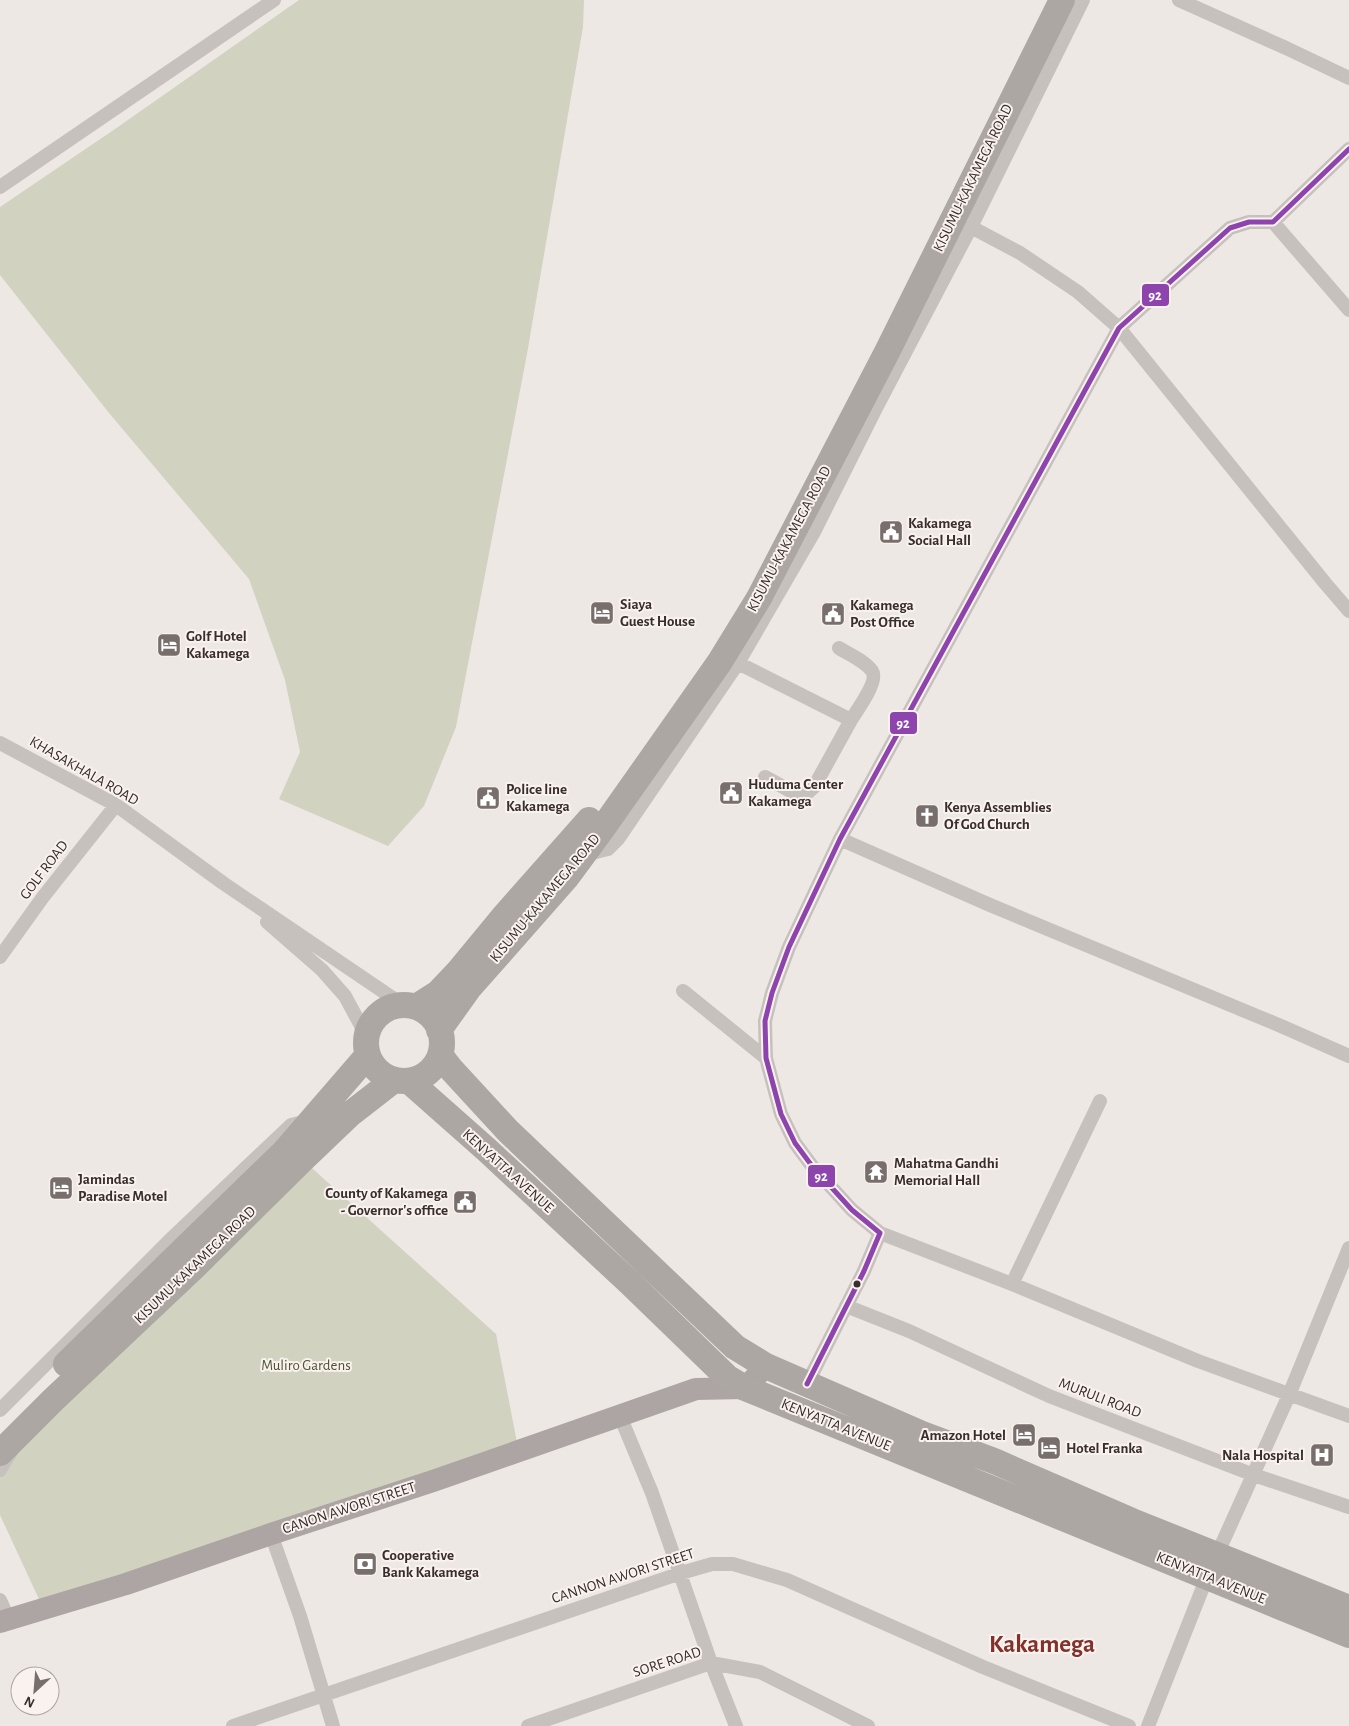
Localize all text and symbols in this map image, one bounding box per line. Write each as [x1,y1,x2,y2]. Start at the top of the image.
street label: KISUMU-KAKAMEGA ROAD [931,102,1015,254]
line badge: 92 [1141,283,1170,307]
text: 92 [1148,289,1162,303]
street label: KISUMU-KAKAMEGA ROAD [744,464,834,614]
place label: Kakamega Social Hall [908,516,972,548]
public building icon: Kakamega Social Hall [878,519,904,545]
place label: Siaya Guest House [620,597,695,629]
place label: Kakamega Post Office [850,598,915,630]
hotel icon: Siaya Guest House [589,600,615,626]
public building icon: Kakamega Post Office [820,601,846,627]
place label: Golf Hotel Kakamega [186,629,250,661]
hotel icon: Golf Hotel Kakamega [156,632,182,658]
line badge: 92 [889,711,918,735]
text: 92 [896,717,910,731]
street label: KHASAKHALA ROAD [27,734,141,808]
place label: Huduma Center Kakamega [748,777,844,809]
public building icon: Huduma Center Kakamega [718,780,744,806]
place label: Police line Kakamega [506,782,570,814]
public building icon: Police line Kakamega [475,785,501,811]
place label: Kenya Assemblies Of God Church [944,800,1052,832]
church icon: Kenya Assemblies Of God Church [914,803,940,829]
street label: KISUMU-KAKAMEGA ROAD [487,831,603,965]
street label: GOLF ROAD [17,837,71,902]
street label: KENYATTA AVENUE [460,1126,556,1216]
place label: Mahatma Gandhi Memorial Hall [894,1156,999,1188]
temple icon: Mahatma Gandhi Memorial Hall [863,1159,889,1185]
line badge: 92 [807,1164,836,1188]
text: 92 [814,1170,828,1184]
place label: Jamindas Paradise Motel [78,1172,167,1204]
hotel icon: Jamindas Paradise Motel [48,1175,74,1201]
place label: County of Kakamega - Governor's office [325,1186,448,1218]
public building icon: County of Kakamega - Governor's office [452,1189,478,1215]
street label: KISUMU-KAKAMEGA ROAD [131,1203,259,1327]
unlabelled marker [852,1279,862,1289]
park label: Muliro Gardens [261,1358,351,1373]
street label: MURULI ROAD [1057,1375,1144,1421]
street label: KENYATTA AVENUE [779,1396,893,1454]
hotel icon: Amazon Hotel [1011,1422,1037,1448]
place label: Amazon Hotel [921,1428,1006,1443]
hotel icon: Hotel Franka [1036,1435,1062,1461]
place label: Hotel Franka [1066,1441,1143,1456]
hospital icon: Nala Hospital [1309,1442,1335,1468]
place label: Nala Hospital [1222,1448,1304,1463]
street label: CANON AWORI STREET [281,1479,418,1537]
street label: CANNON AWORI STREET [550,1546,697,1606]
place label: Cooperative Bank Kakamega [382,1548,479,1580]
street label: KENYATTA AVENUE [1154,1549,1268,1607]
bank icon: Cooperative Bank Kakamega [352,1551,378,1577]
district label: Kakamega [989,1632,1095,1657]
street label: SORE ROAD [631,1644,703,1680]
north arrow [10,1666,60,1716]
text: N [22,1693,37,1710]

